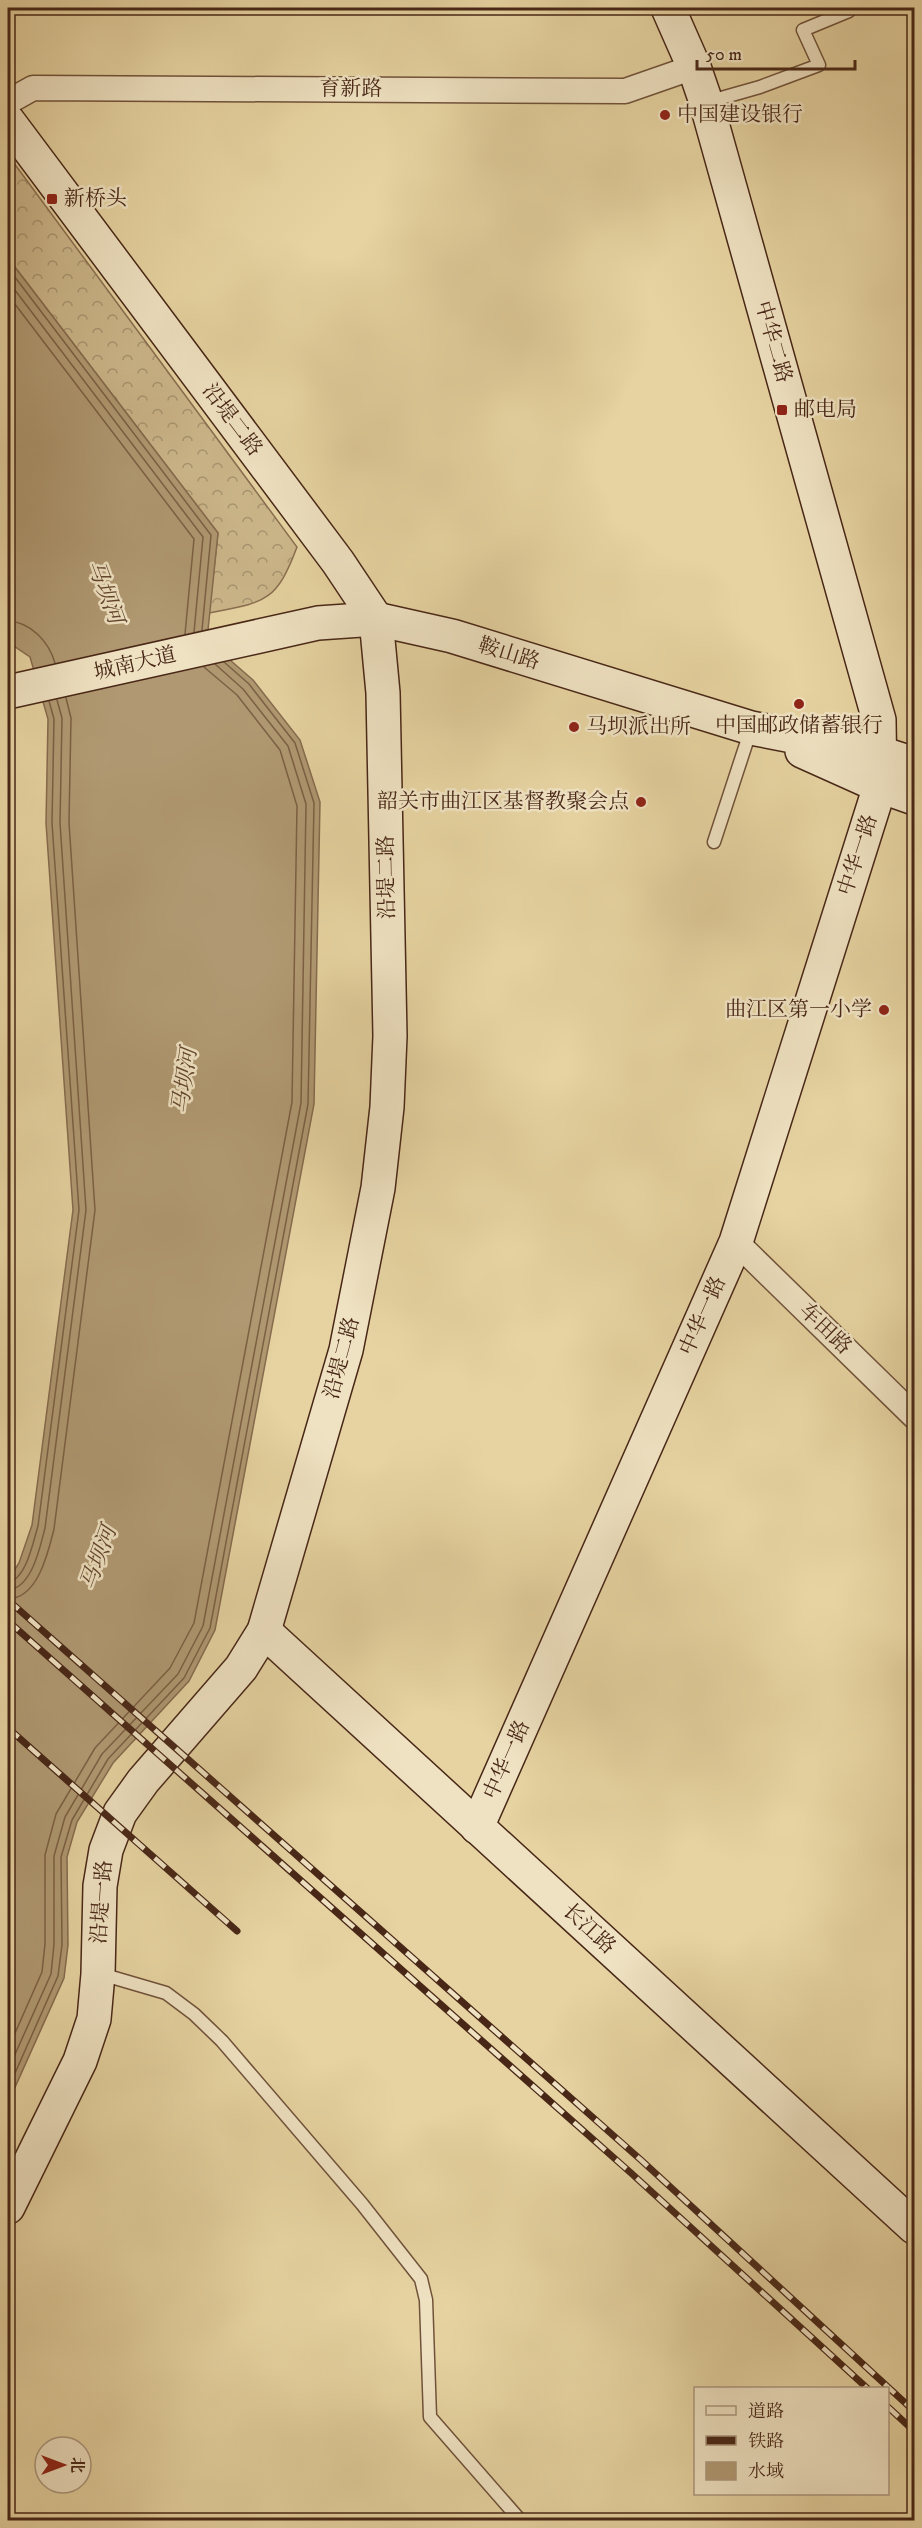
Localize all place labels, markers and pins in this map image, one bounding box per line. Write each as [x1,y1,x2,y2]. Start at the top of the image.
place label: 中国建设银行 [677,102,803,128]
marker: 中国建设银行 [658,108,672,122]
place label: 新桥头 [64,186,127,212]
marker: 新桥头 [45,192,59,206]
place label: 邮电局 [794,397,857,423]
marker: 邮电局 [775,403,789,417]
marker: 中国邮政储蓄银行 [792,697,806,711]
place label: 中国邮政储蓄银行 [715,713,883,739]
place label: 马坝派出所 [586,714,691,740]
marker: 马坝派出所 [567,720,581,734]
place label: 韶关市曲江区基督教聚会点 [377,789,629,815]
marker: 韶关市曲江区基督教聚会点 [634,795,648,809]
place label: 曲江区第一小学 [725,997,872,1023]
marker: 曲江区第一小学 [877,1003,891,1017]

